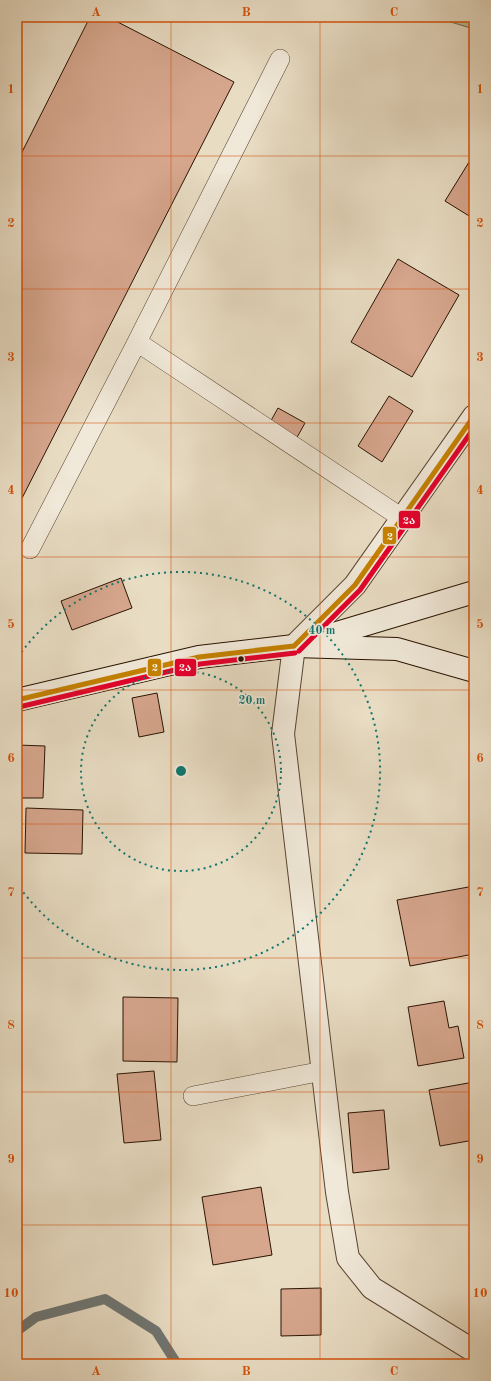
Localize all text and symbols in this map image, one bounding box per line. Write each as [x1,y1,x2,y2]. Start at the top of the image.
text: A [91,6,101,19]
text: B [241,6,251,19]
text: C [390,6,398,19]
text: 1 [7,83,15,96]
text: 1 [476,83,484,96]
text: 2 [7,217,15,230]
text: 2 [476,217,484,230]
text: 3 [7,351,15,364]
text: 3 [476,351,484,364]
text: 4 [7,484,15,497]
text: 4 [476,484,484,497]
line badge: 2ა [398,510,421,529]
text: 2ა [403,516,415,527]
line badge: 2 [382,526,397,545]
text: 2 [387,532,393,543]
text: 5 [7,618,15,631]
text: 5 [476,618,484,631]
text: 40 m [309,625,336,637]
unlabelled marker [236,654,246,664]
line badge: 2 [147,658,162,677]
line badge: 2ა [174,658,197,677]
text: 2 [152,663,158,674]
text: 2ა [179,663,191,674]
text: 20 m [239,695,266,707]
text: 6 [7,752,15,765]
text: 6 [476,752,484,765]
centre of rings [174,764,188,778]
text: 7 [7,886,15,899]
text: 7 [476,886,484,899]
text: 8 [7,1019,15,1032]
text: 8 [476,1019,484,1032]
text: 9 [7,1153,15,1166]
text: 9 [476,1153,484,1166]
text: 10 [3,1287,19,1300]
text: 10 [472,1287,488,1300]
text: A [91,1365,101,1378]
text: B [241,1365,251,1378]
text: C [390,1365,398,1378]

